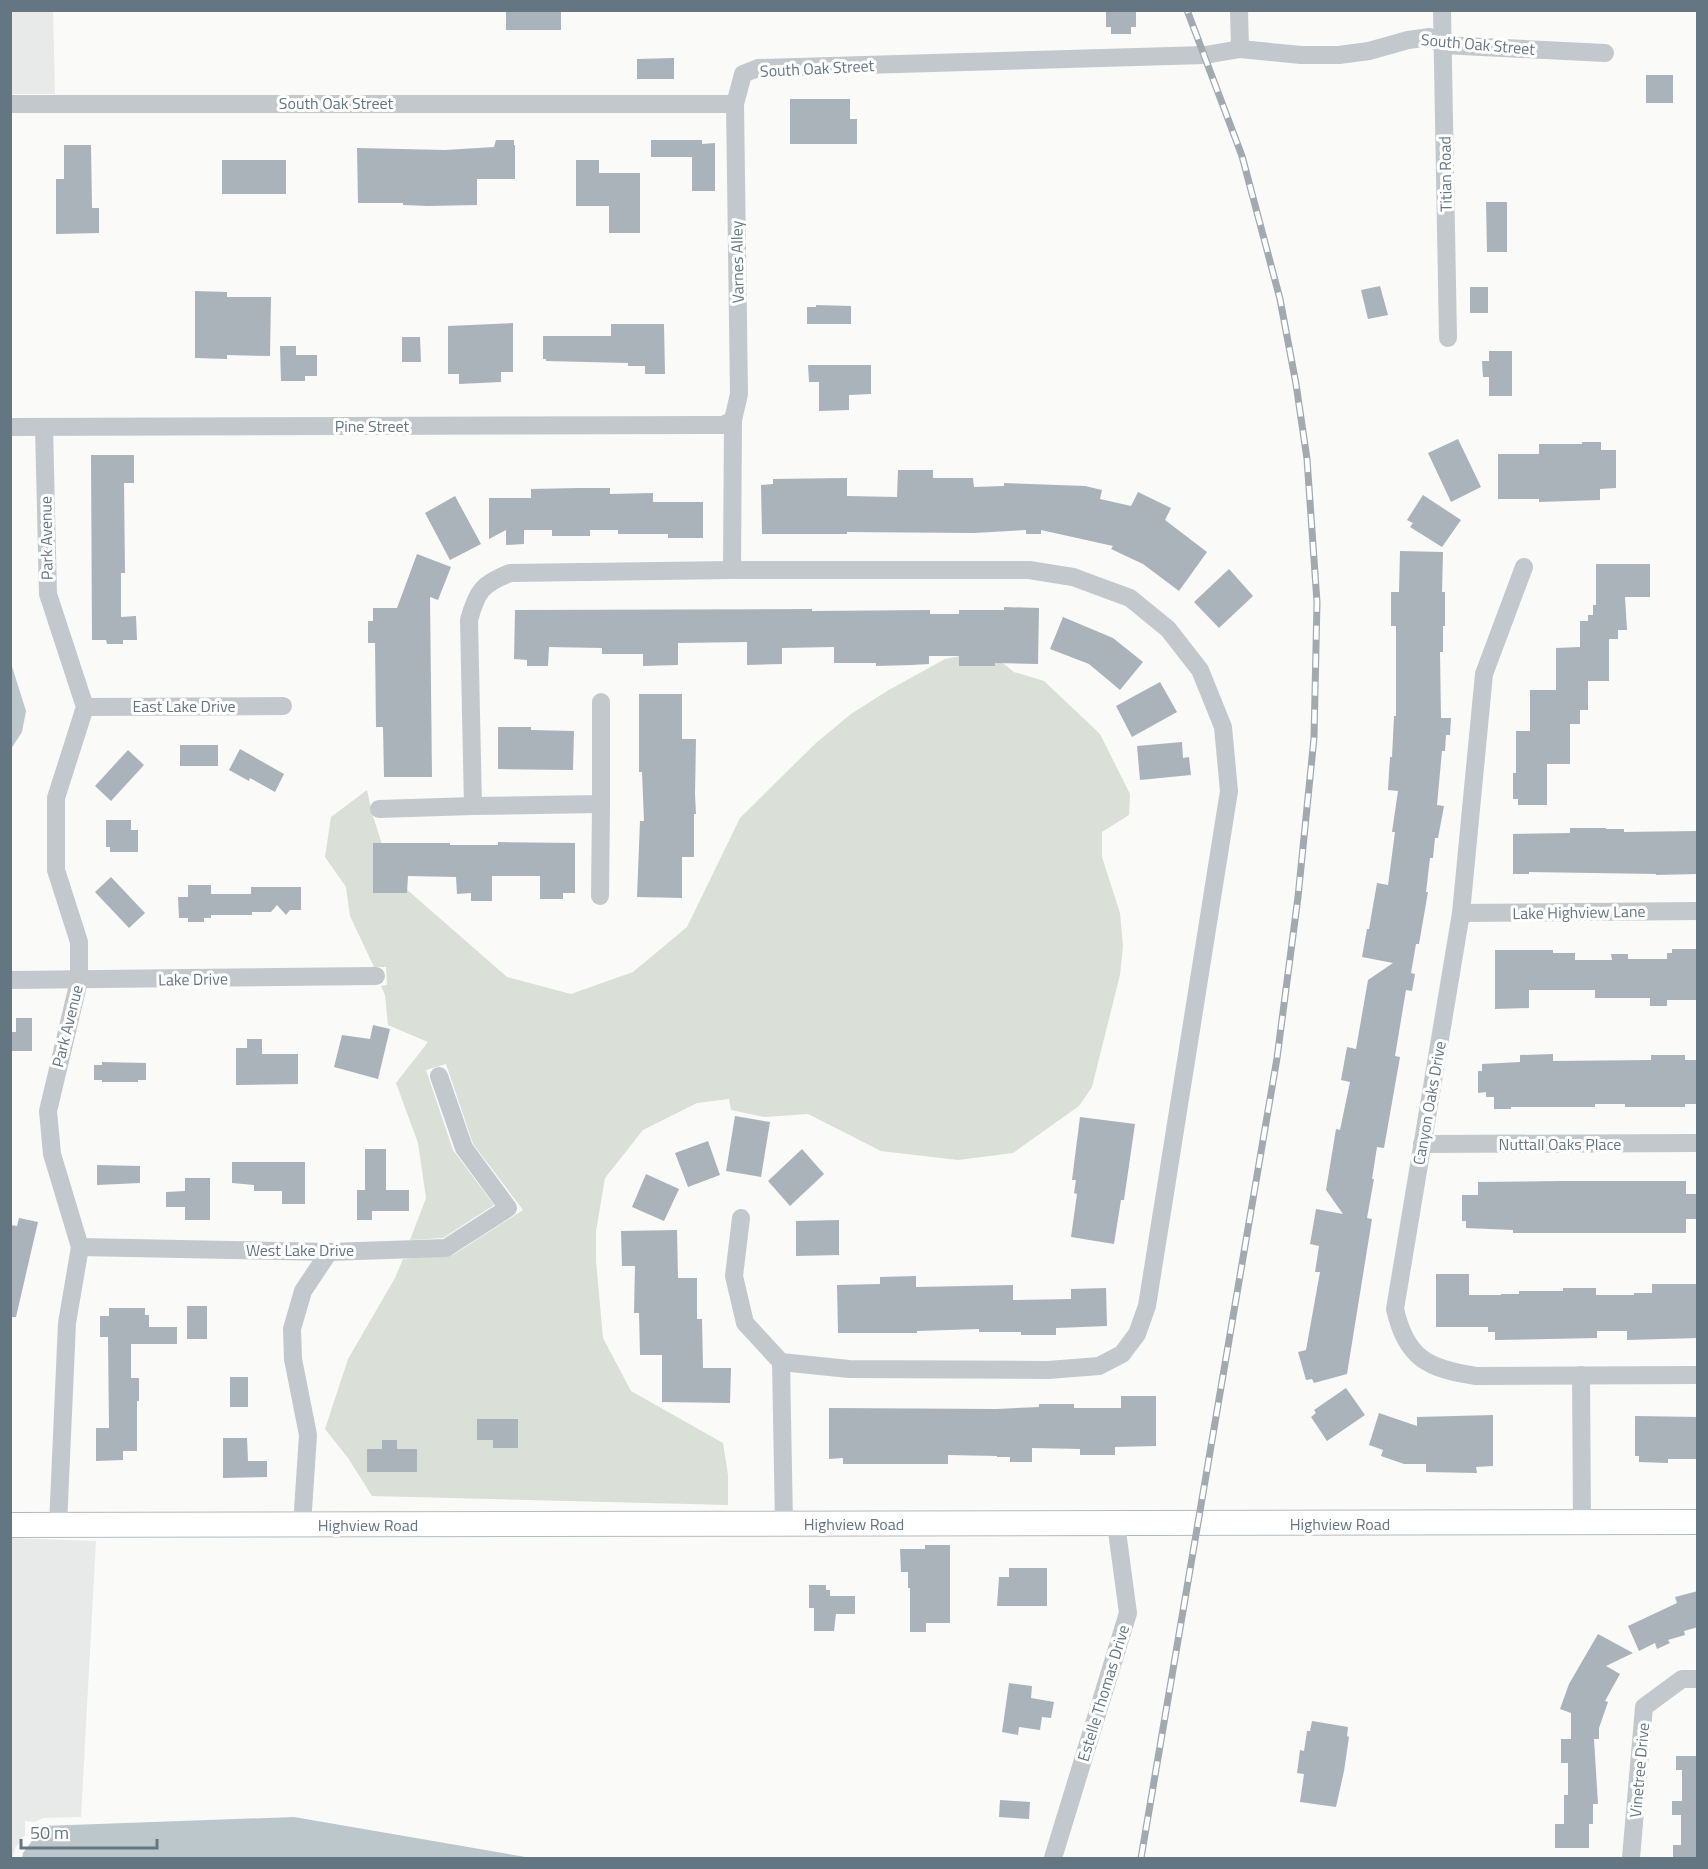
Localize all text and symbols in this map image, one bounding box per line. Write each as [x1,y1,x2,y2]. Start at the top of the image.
street label: South Oak Street [1420,27,1536,61]
street label: South Oak Street [759,53,875,83]
street label: South Oak Street [279,91,394,115]
street label: Titian Road [1432,136,1458,212]
street label: Varnes Alley [724,220,750,304]
street label: Pine Street [335,414,410,438]
street label: Park Avenue [33,496,59,580]
street label: East Lake Drive [132,694,236,718]
street label: Lake Highview Lane [1512,899,1646,925]
street label: Lake Drive [158,966,228,992]
street label: Park Avenue [45,982,89,1070]
street label: Canyon Oaks Drive [1406,1039,1452,1167]
street label: Nuttall Oaks Place [1499,1132,1621,1156]
street label: West Lake Drive [246,1238,354,1262]
street label: Highview Road [804,1512,904,1536]
street label: Highview Road [1290,1512,1390,1536]
street label: Highview Road [318,1513,418,1537]
street label: Estelle Thomas Drive [1071,1622,1135,1764]
street label: Vinetree Drive [1623,1722,1655,1818]
scale bar [21,1812,158,1850]
text: 50 m [30,1819,69,1846]

